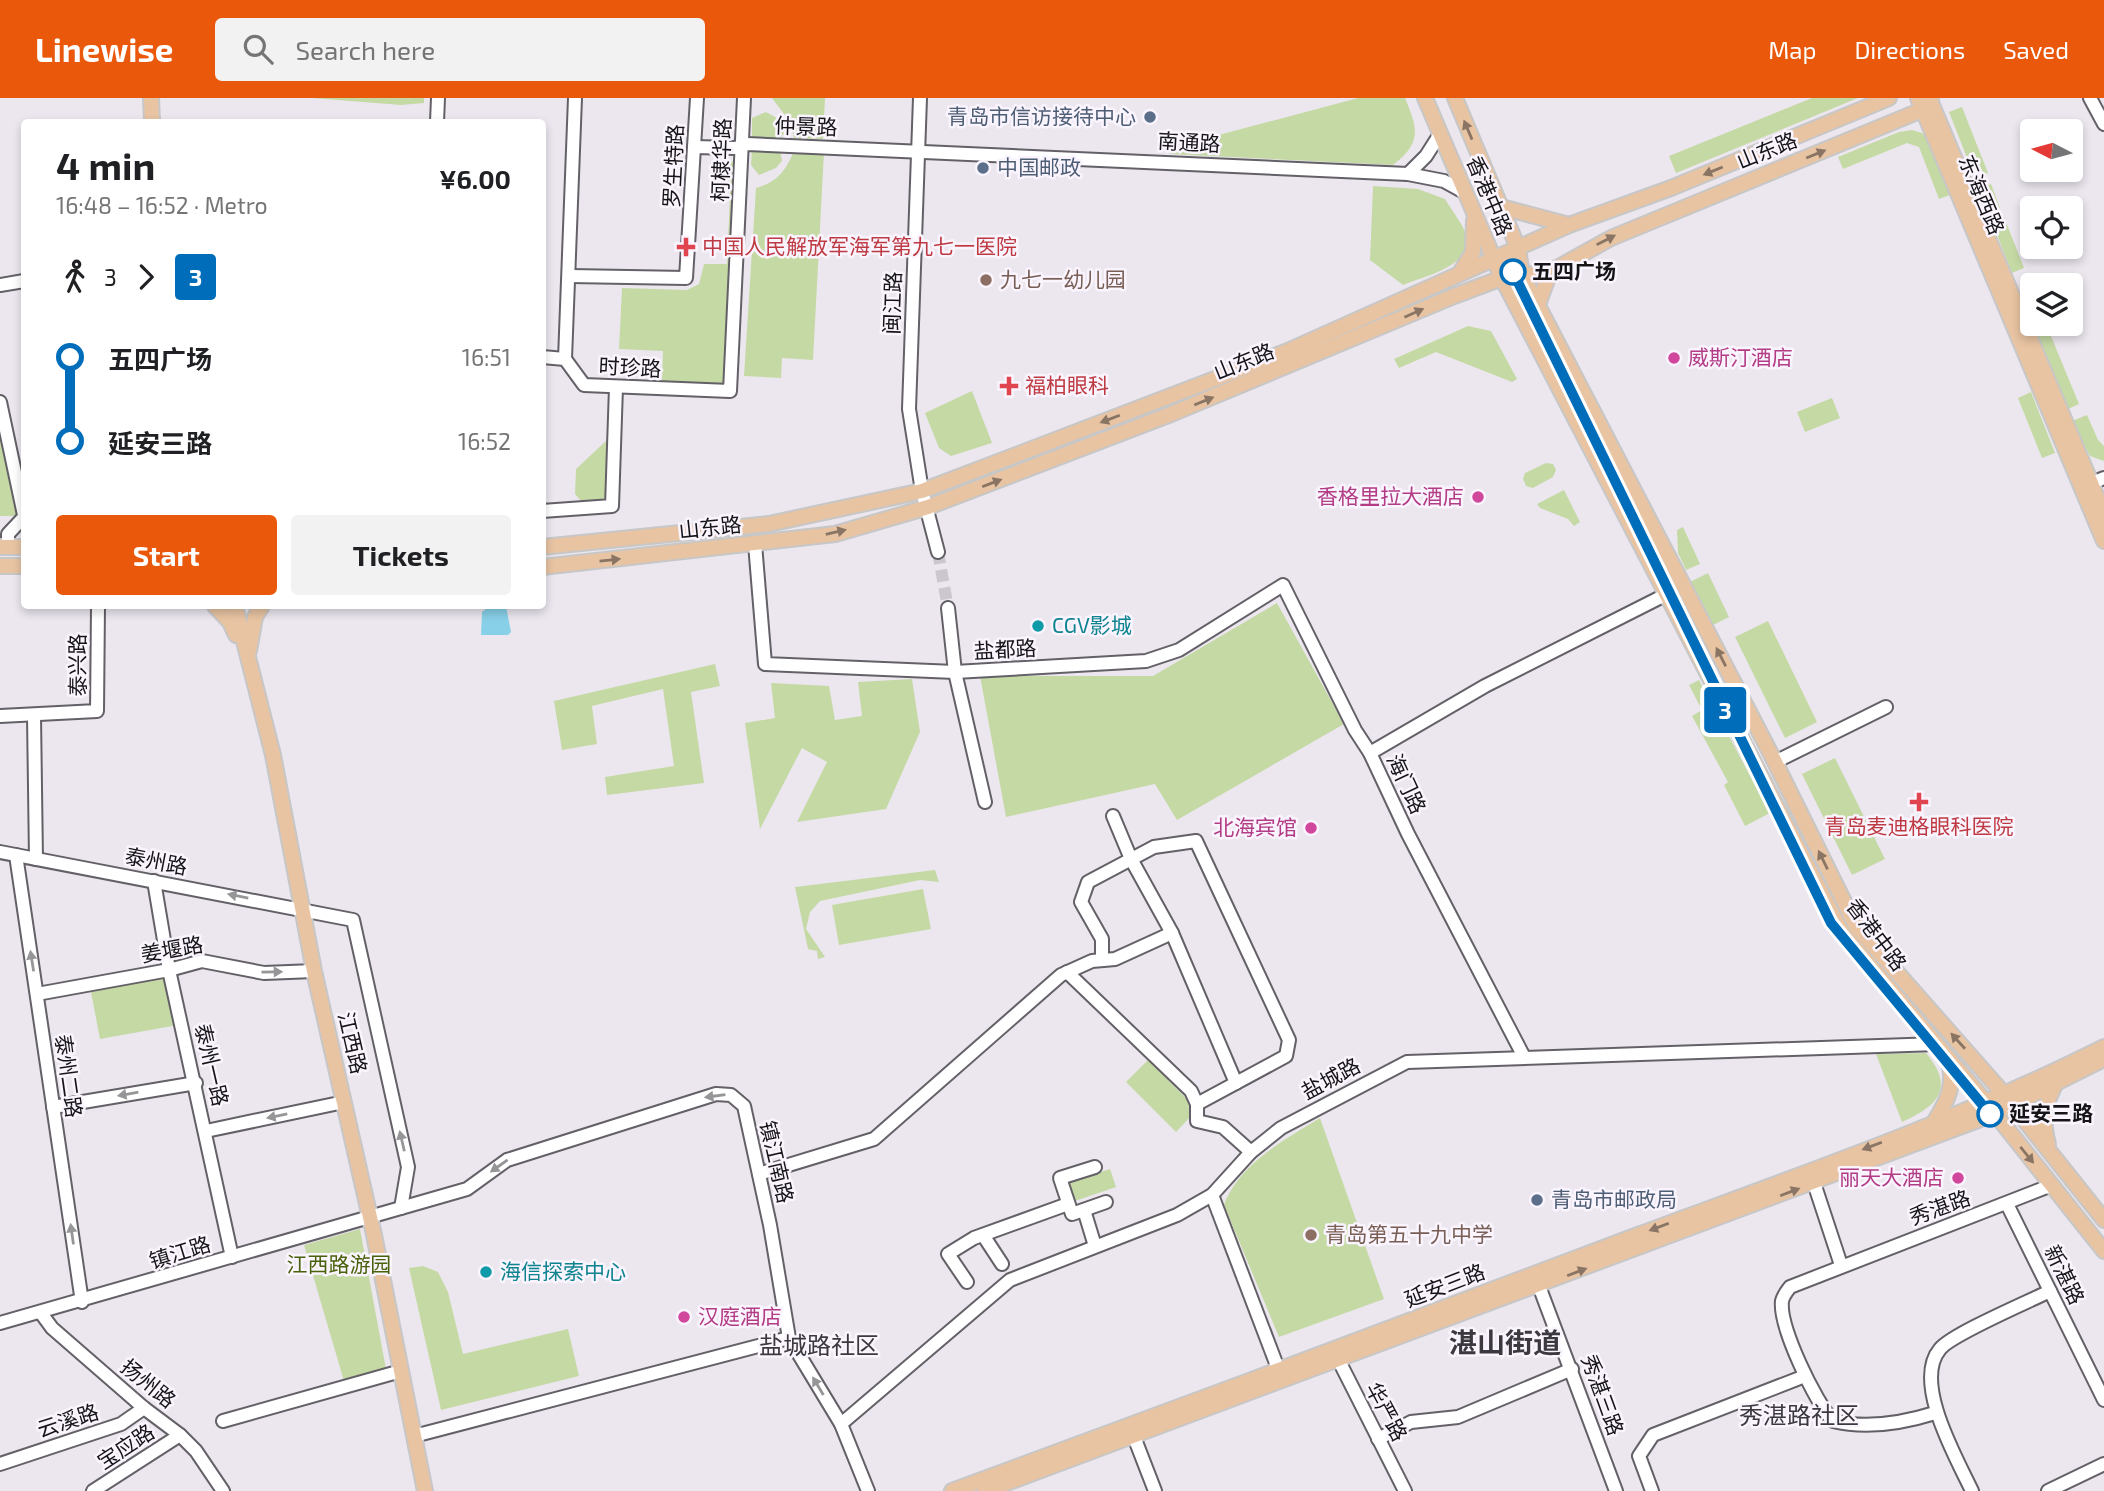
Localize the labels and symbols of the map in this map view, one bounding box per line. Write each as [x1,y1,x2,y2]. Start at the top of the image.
place label: 青岛市信访接待中心 [947,103,1136,128]
marker: 青岛市信访接待中心 [1142,109,1158,125]
street label: 仲景路 [774,112,838,139]
street label: 柯棣华路 [707,118,734,202]
one-way arrow [1463,119,1474,140]
north arrow [2020,119,2082,182]
street label: 罗生特路 [658,123,687,209]
street label: 山东路 [1733,126,1800,173]
street label: 南通路 [1157,127,1221,156]
one-way arrow [1806,148,1827,159]
street label: 东海西路 [1954,151,2010,238]
street label: 香港中路 [1462,152,1518,239]
place label: 中国邮政 [997,154,1081,179]
marker: 中国邮政 [975,160,991,176]
one-way arrow [1703,165,1723,177]
place label: 中国人民解放军海军第九七一医院 [702,233,1017,258]
one-way arrow [1596,235,1616,246]
marker: 中国人民解放军海军第九七一医院 [676,237,696,257]
place label: 五四广场 [1532,258,1616,283]
marker: 五四广场 [1500,259,1526,285]
place label: 九七一幼儿园 [1000,266,1126,291]
street label: 闽江路 [878,271,905,335]
marker: 九七一幼儿园 [978,272,994,288]
one-way arrow [1404,308,1425,319]
street label: 山东路 [1210,337,1277,384]
place label: 威斯汀酒店 [1688,344,1793,369]
marker: 威斯汀酒店 [1666,350,1682,366]
street label: 时珍路 [598,352,662,381]
place label: 福柏眼科 [1025,372,1109,397]
marker: 福柏眼科 [999,376,1019,396]
one-way arrow [1194,395,1214,407]
one-way arrow [1100,413,1121,424]
one-way arrow [982,478,1003,489]
place label: 香格里拉大酒店 [1317,483,1464,508]
marker: 香格里拉大酒店 [1470,489,1486,505]
street label: 山东路 [677,511,742,542]
one-way arrow [825,527,847,538]
one-way arrow [600,555,622,566]
place label: CGV影城 [1052,612,1132,637]
marker: CGV影城 [1030,618,1046,634]
street label: 泰兴路 [64,634,89,697]
street label: 盐都路 [973,634,1037,663]
one-way arrow [1715,647,1726,667]
line badge: 3 [1702,687,1748,733]
street label: 海门路 [1383,750,1432,817]
marker: 青岛麦迪格眼科医院 [1909,792,1929,812]
place label: 青岛麦迪格眼科医院 [1825,813,2014,838]
place label: 北海宾馆 [1213,814,1297,839]
marker: 北海宾馆 [1303,820,1319,836]
street label: 泰州路 [123,842,190,879]
one-way arrow [1817,850,1829,870]
one-way arrow [227,891,249,902]
street label: 香港中路 [1842,893,1912,975]
street label: 姜堰路 [139,931,205,966]
one-way arrow [26,950,37,972]
one-way arrow [261,966,283,978]
street label: 江西路 [334,1009,373,1076]
street label: 泰州一路 [191,1021,234,1108]
street label: 泰州二路 [51,1032,88,1119]
one-way arrow [1951,1033,1966,1050]
street label: 盐城路 [1297,1052,1364,1104]
one-way arrow [117,1089,139,1100]
one-way arrow [704,1091,726,1102]
place label: 延安三路 [2009,1100,2093,1125]
marker: 延安三路 [1977,1101,2003,1127]
one-way arrow [266,1111,288,1122]
street label: 镇江南路 [756,1118,799,1205]
one-way arrow [396,1130,407,1152]
one-way arrow [1861,1140,1882,1151]
one-way arrow [2020,1145,2035,1163]
one-way arrow [490,1159,508,1173]
place label: 丽天大酒店 [1839,1164,1944,1189]
marker: 丽天大酒店 [1950,1170,1966,1186]
street label: 秀湛路 [1906,1184,1973,1229]
place label: 青岛市邮政局 [1551,1186,1677,1211]
one-way arrow [1780,1186,1801,1197]
marker: 青岛市邮政局 [1529,1192,1545,1208]
place label: 青岛第五十九中学 [1325,1221,1493,1246]
one-way arrow [1649,1222,1670,1233]
one-way arrow [66,1223,77,1245]
marker: 青岛第五十九中学 [1303,1227,1319,1243]
street label: 镇江路 [146,1230,213,1273]
street label: 新湛路 [2040,1241,2090,1308]
park label: 江西路游园 [287,1251,392,1276]
place label: 海信探索中心 [500,1258,626,1283]
street label: 延安三路 [1401,1258,1488,1311]
marker: 海信探索中心 [478,1264,494,1280]
one-way arrow [1567,1266,1588,1277]
place label: 汉庭酒店 [698,1303,782,1328]
marker: 汉庭酒店 [676,1309,692,1325]
district label: 湛山街道 [1449,1325,1561,1359]
district label: 盐城路社区 [759,1330,879,1359]
street label: 秀湛三路 [1577,1351,1630,1438]
street label: 扬州路 [117,1353,181,1412]
one-way arrow [812,1376,824,1395]
street label: 华严路 [1361,1378,1413,1445]
street label: 云溪路 [34,1398,101,1441]
district label: 秀湛路社区 [1739,1400,1859,1429]
street label: 宝应路 [92,1418,158,1473]

